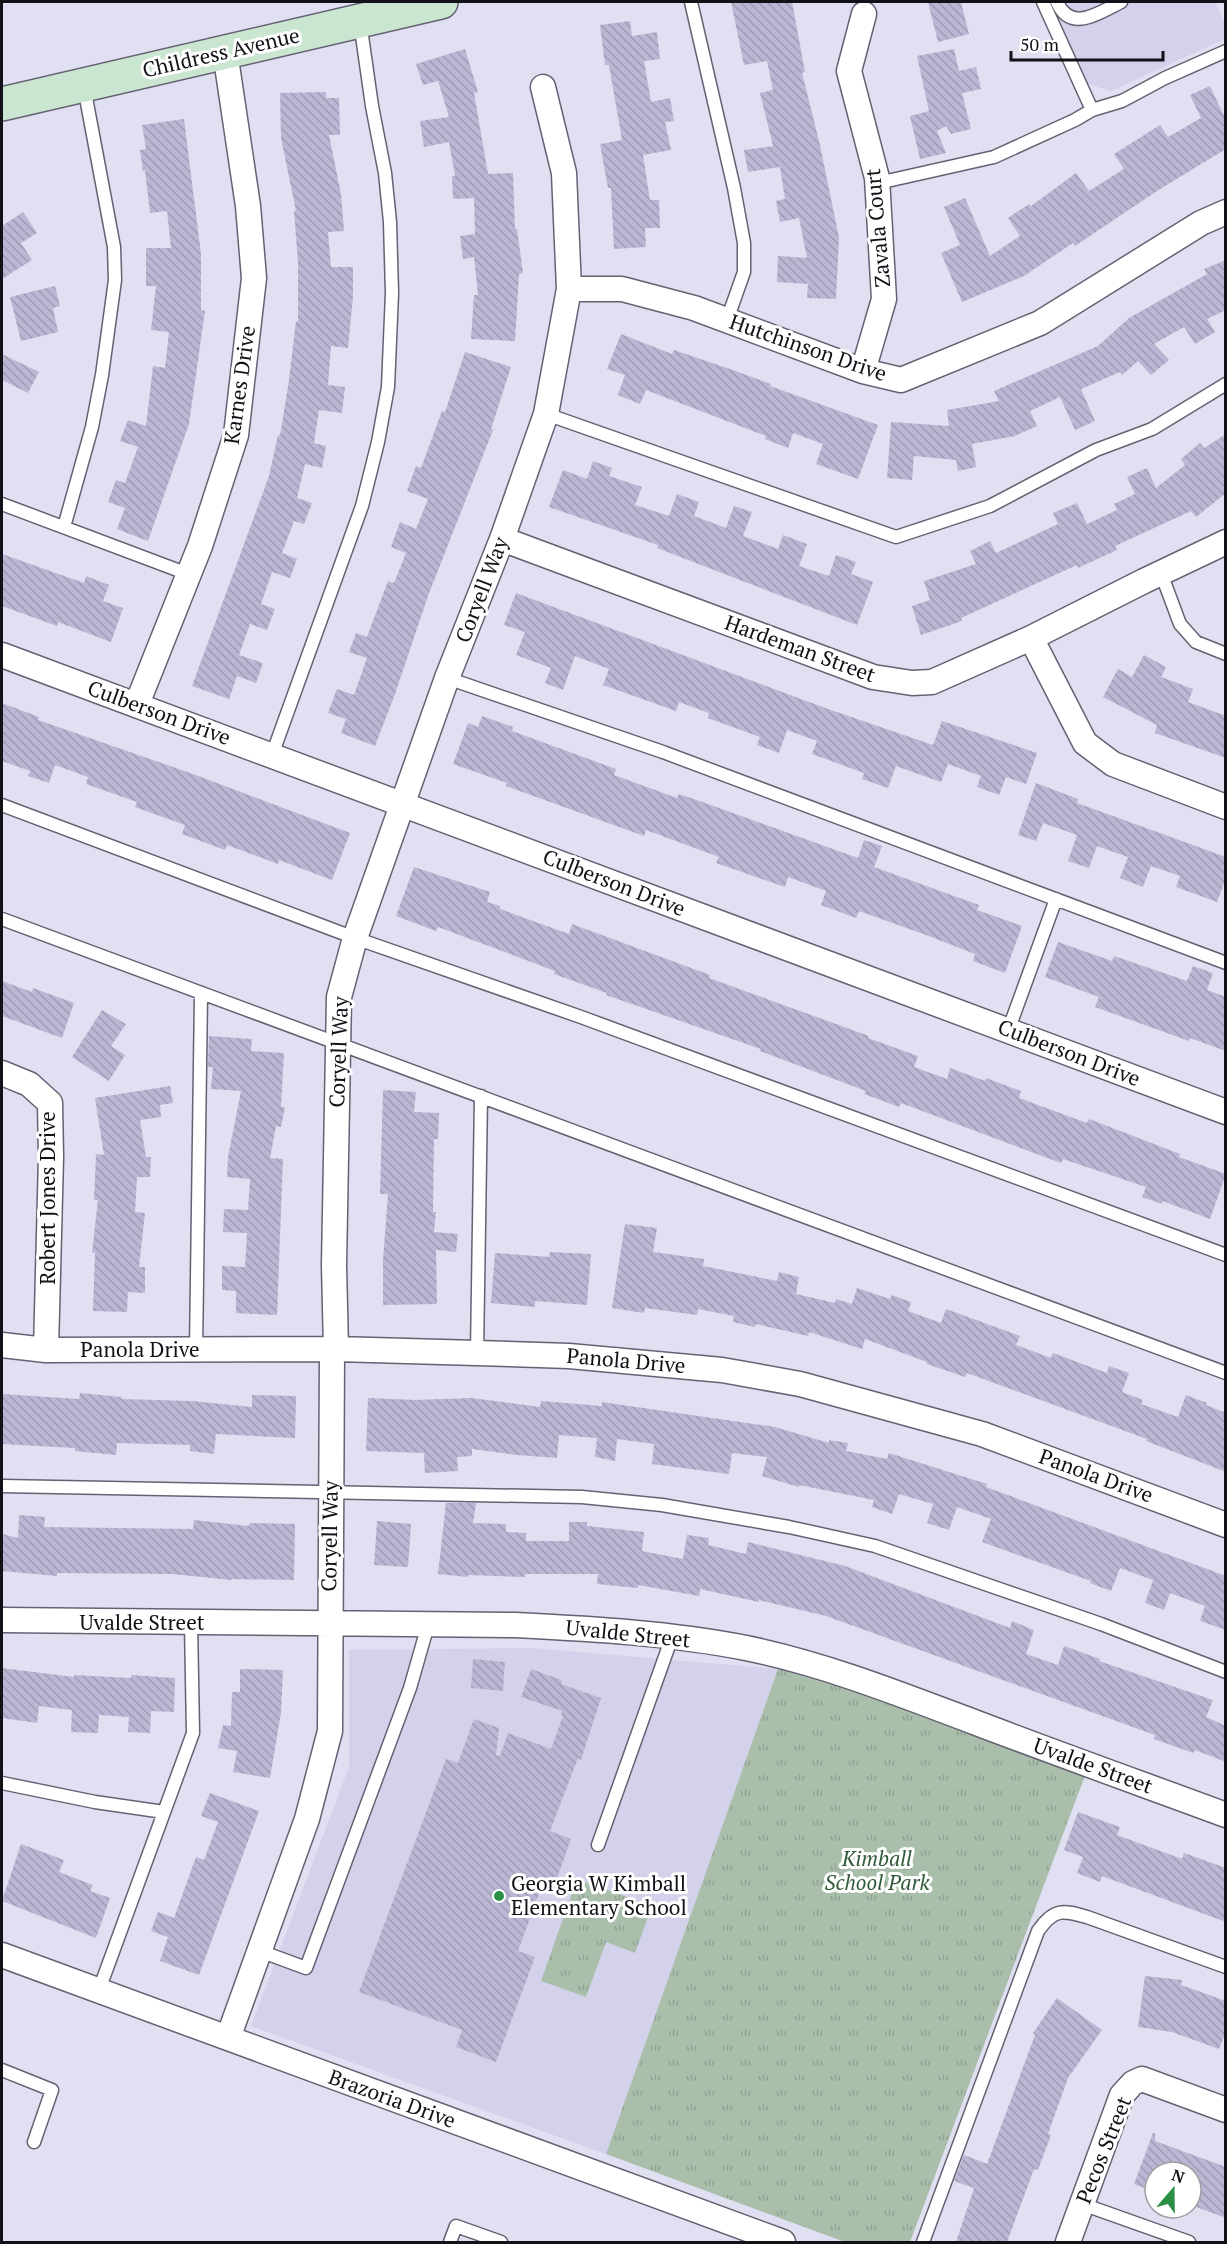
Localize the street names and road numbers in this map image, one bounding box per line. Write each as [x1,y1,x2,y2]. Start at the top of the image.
street label: Childress Avenue [139,20,302,84]
street label: Zavala Court [858,167,896,289]
street label: Hutchinson Drive [726,307,891,387]
street label: Karnes Drive [217,324,261,446]
street label: Coryell Way [448,532,514,647]
street label: Hardeman Street [721,608,880,688]
street label: Culberson Drive [84,673,235,751]
street label: Culberson Drive [539,842,690,922]
street label: Coryell Way [322,996,354,1108]
street label: Culberson Drive [994,1012,1145,1092]
street label: Robert Jones Drive [33,1111,61,1285]
street label: Panola Drive [80,1335,200,1363]
street label: Panola Drive [565,1341,687,1379]
street label: Panola Drive [1035,1442,1157,1509]
street label: Coryell Way [314,1480,344,1592]
street label: Uvalde Street [79,1608,205,1636]
street label: Uvalde Street [564,1613,692,1653]
street label: Uvalde Street [1030,1731,1157,1800]
street label: Brazoria Drive [325,2062,460,2134]
street label: Pecos Street [1069,2091,1137,2208]

